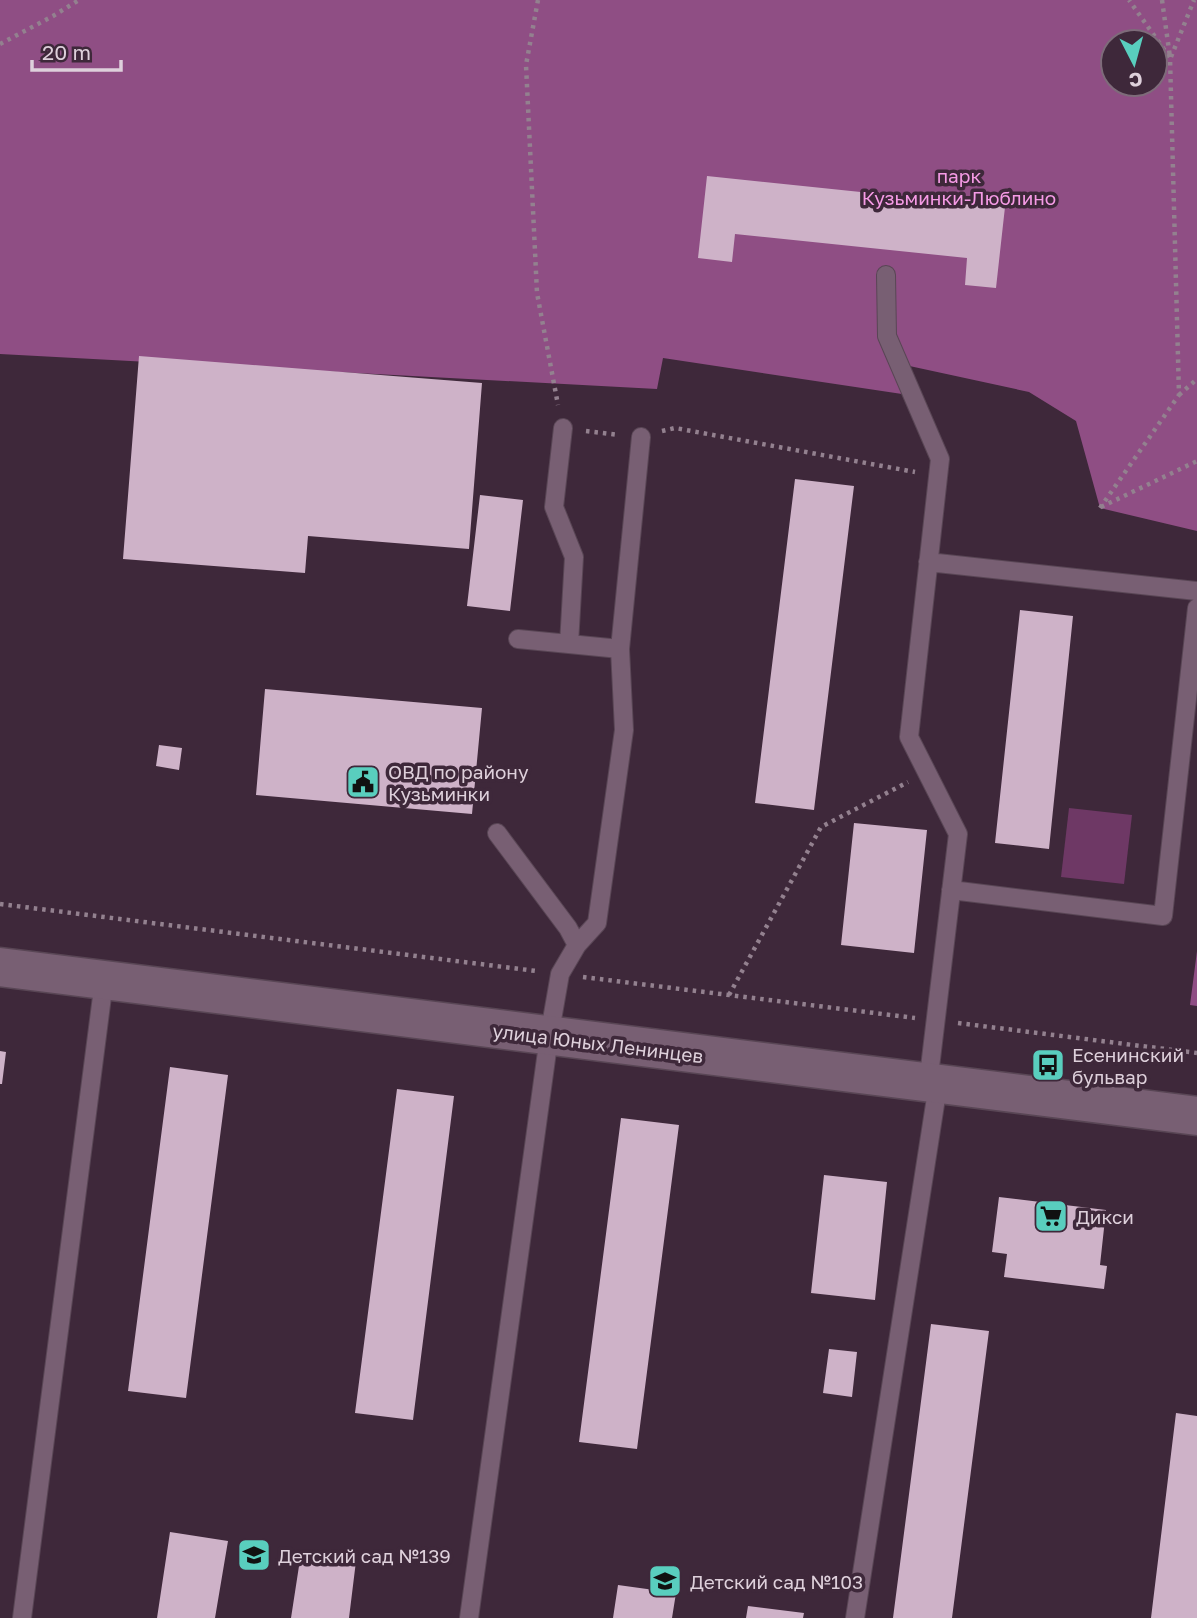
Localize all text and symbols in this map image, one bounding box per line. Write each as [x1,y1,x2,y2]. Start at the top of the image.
scale bar [32,28,121,72]
north arrow [1099,28,1169,98]
text: 20 m [42,39,91,65]
text: С [1128,68,1144,93]
park label: парк Кузьминки-Люблино [862,164,1056,209]
place label: ОВД по району Кузьминки [388,760,529,805]
public building icon: ОВД по району Кузьминки [344,763,382,801]
street label: улица Юных Ленинцев [491,1019,705,1067]
place label: Есенинский бульвар [1072,1043,1184,1088]
bus stop icon: Есенинский бульвар [1029,1046,1067,1084]
supermarket icon: Дикси [1032,1197,1070,1235]
place label: Дикси [1076,1205,1134,1228]
school or university icon: Детский сад №139 [235,1536,273,1574]
place label: Детский сад №139 [278,1544,451,1567]
school or university icon: Детский сад №103 [646,1562,684,1600]
place label: Детский сад №103 [690,1570,863,1593]

